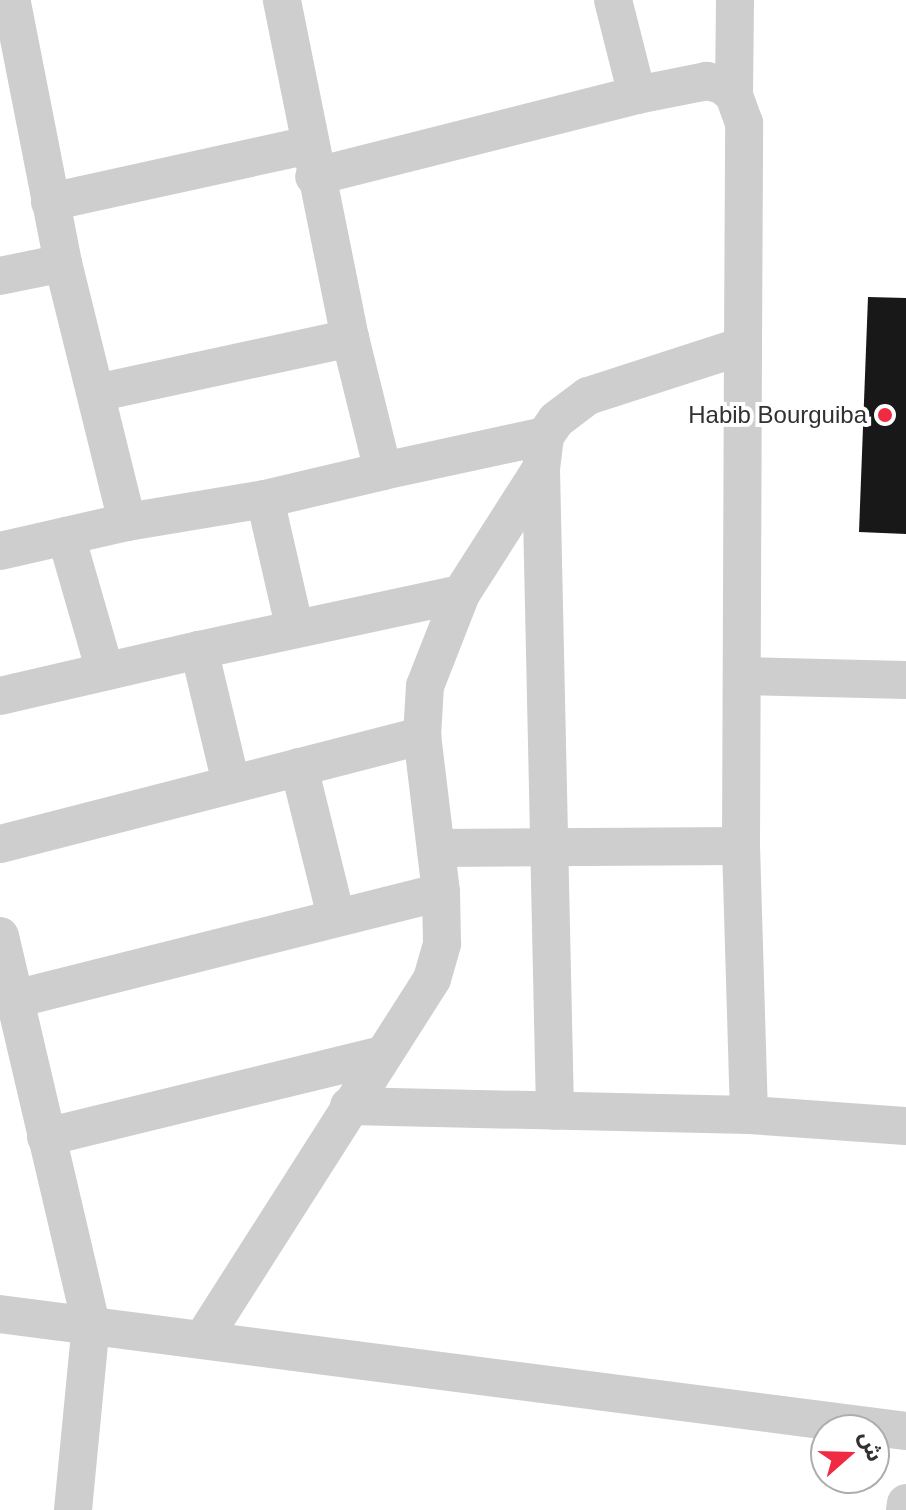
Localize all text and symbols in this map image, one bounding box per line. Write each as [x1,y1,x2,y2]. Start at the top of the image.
place label: Habib Bourguiba [688,401,867,429]
marker: Habib Bourguiba [874,404,896,426]
north arrow [810,1414,890,1494]
text: ش [854,1428,888,1465]

